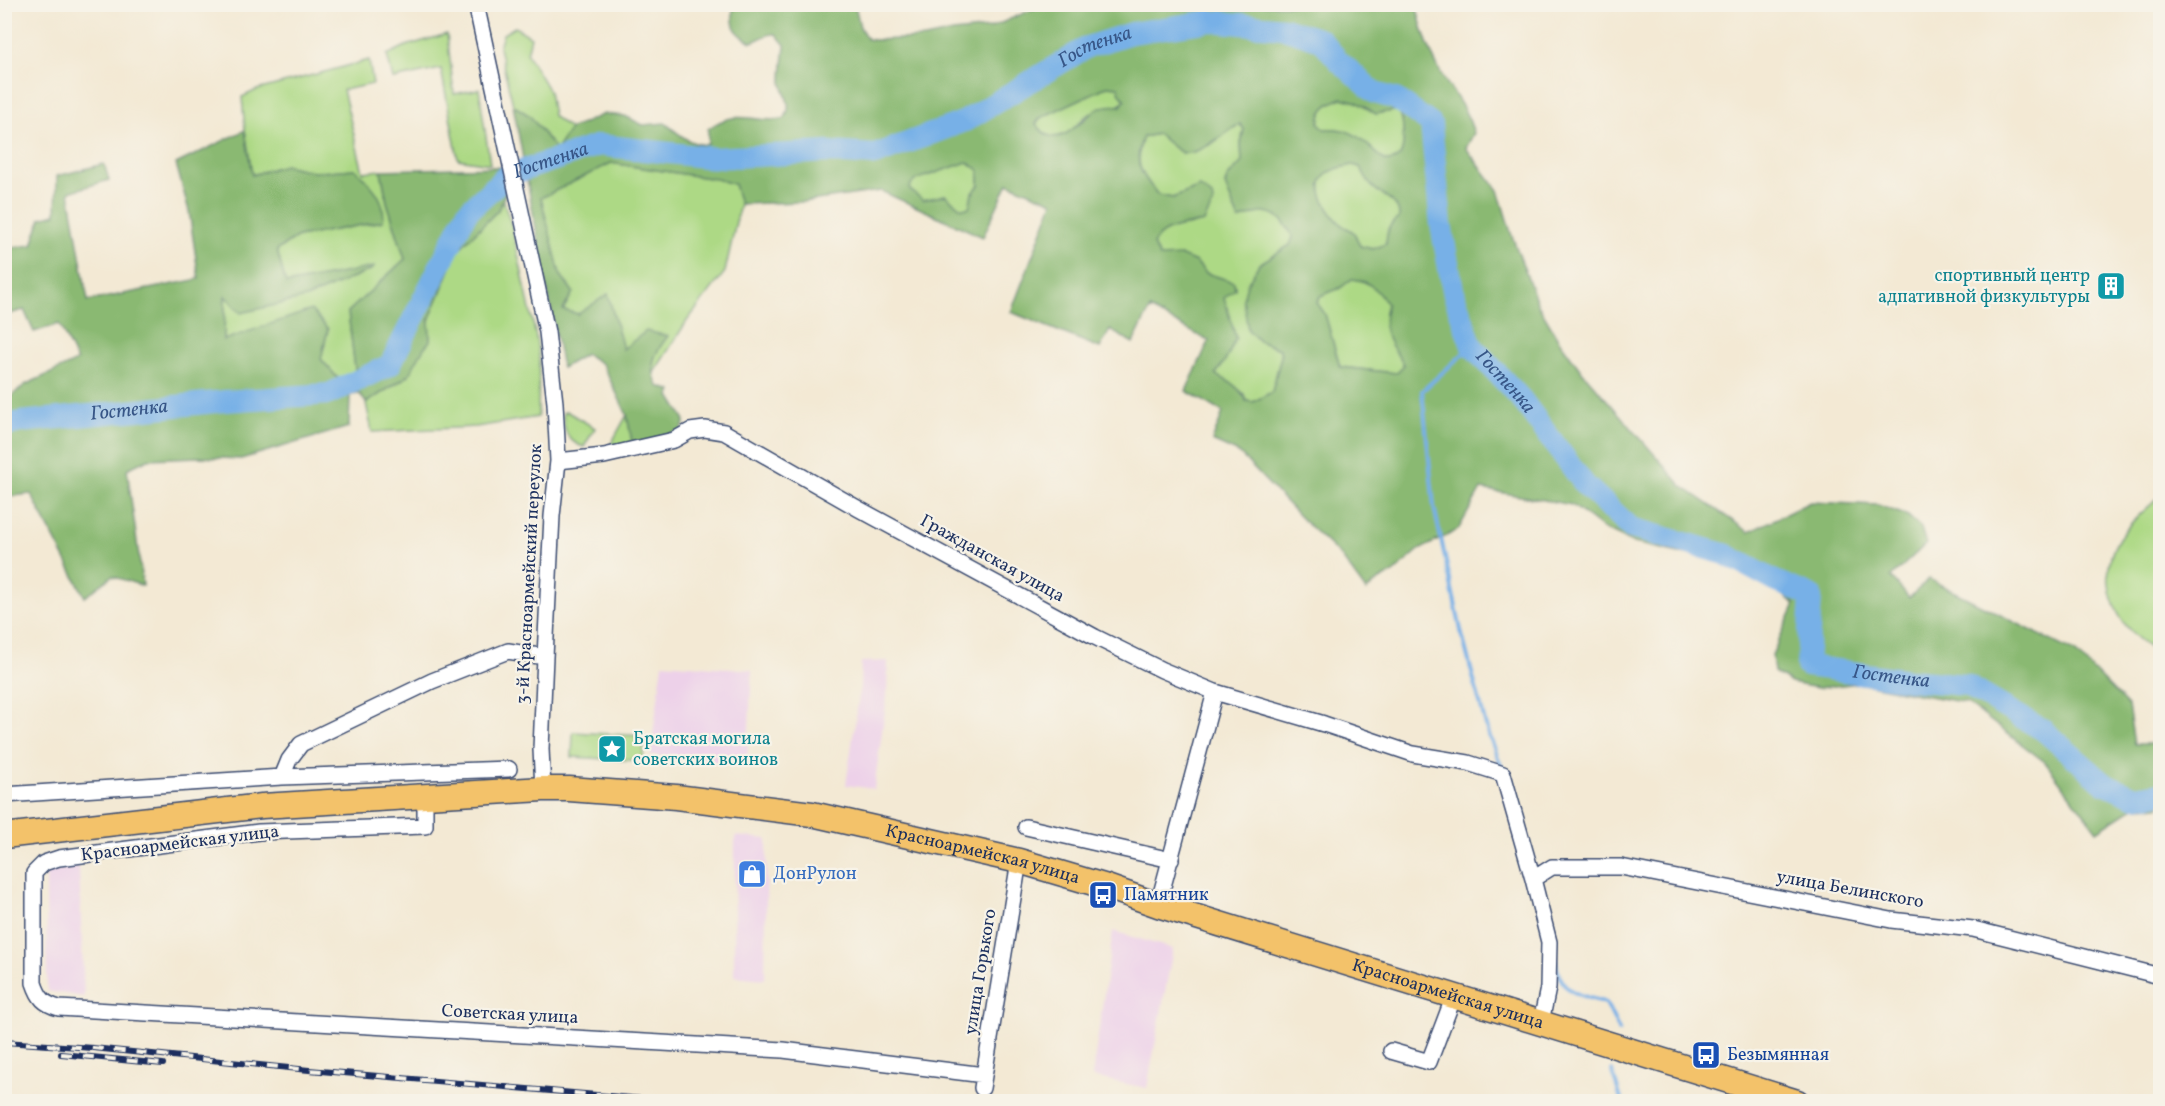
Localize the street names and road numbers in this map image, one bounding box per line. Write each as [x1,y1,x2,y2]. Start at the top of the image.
street label: 3-й Красноармейский переулок [511,443,549,705]
street label: Гражданская улица [915,509,1069,609]
street label: Красноармейская улица [79,819,281,869]
street label: Красноармейская улица [883,819,1083,891]
street label: улица Белинского [1774,865,1926,915]
street label: улица Горького [959,907,1003,1037]
street label: Красноармейская улица [1349,953,1547,1036]
street label: Советская улица [441,999,579,1031]

